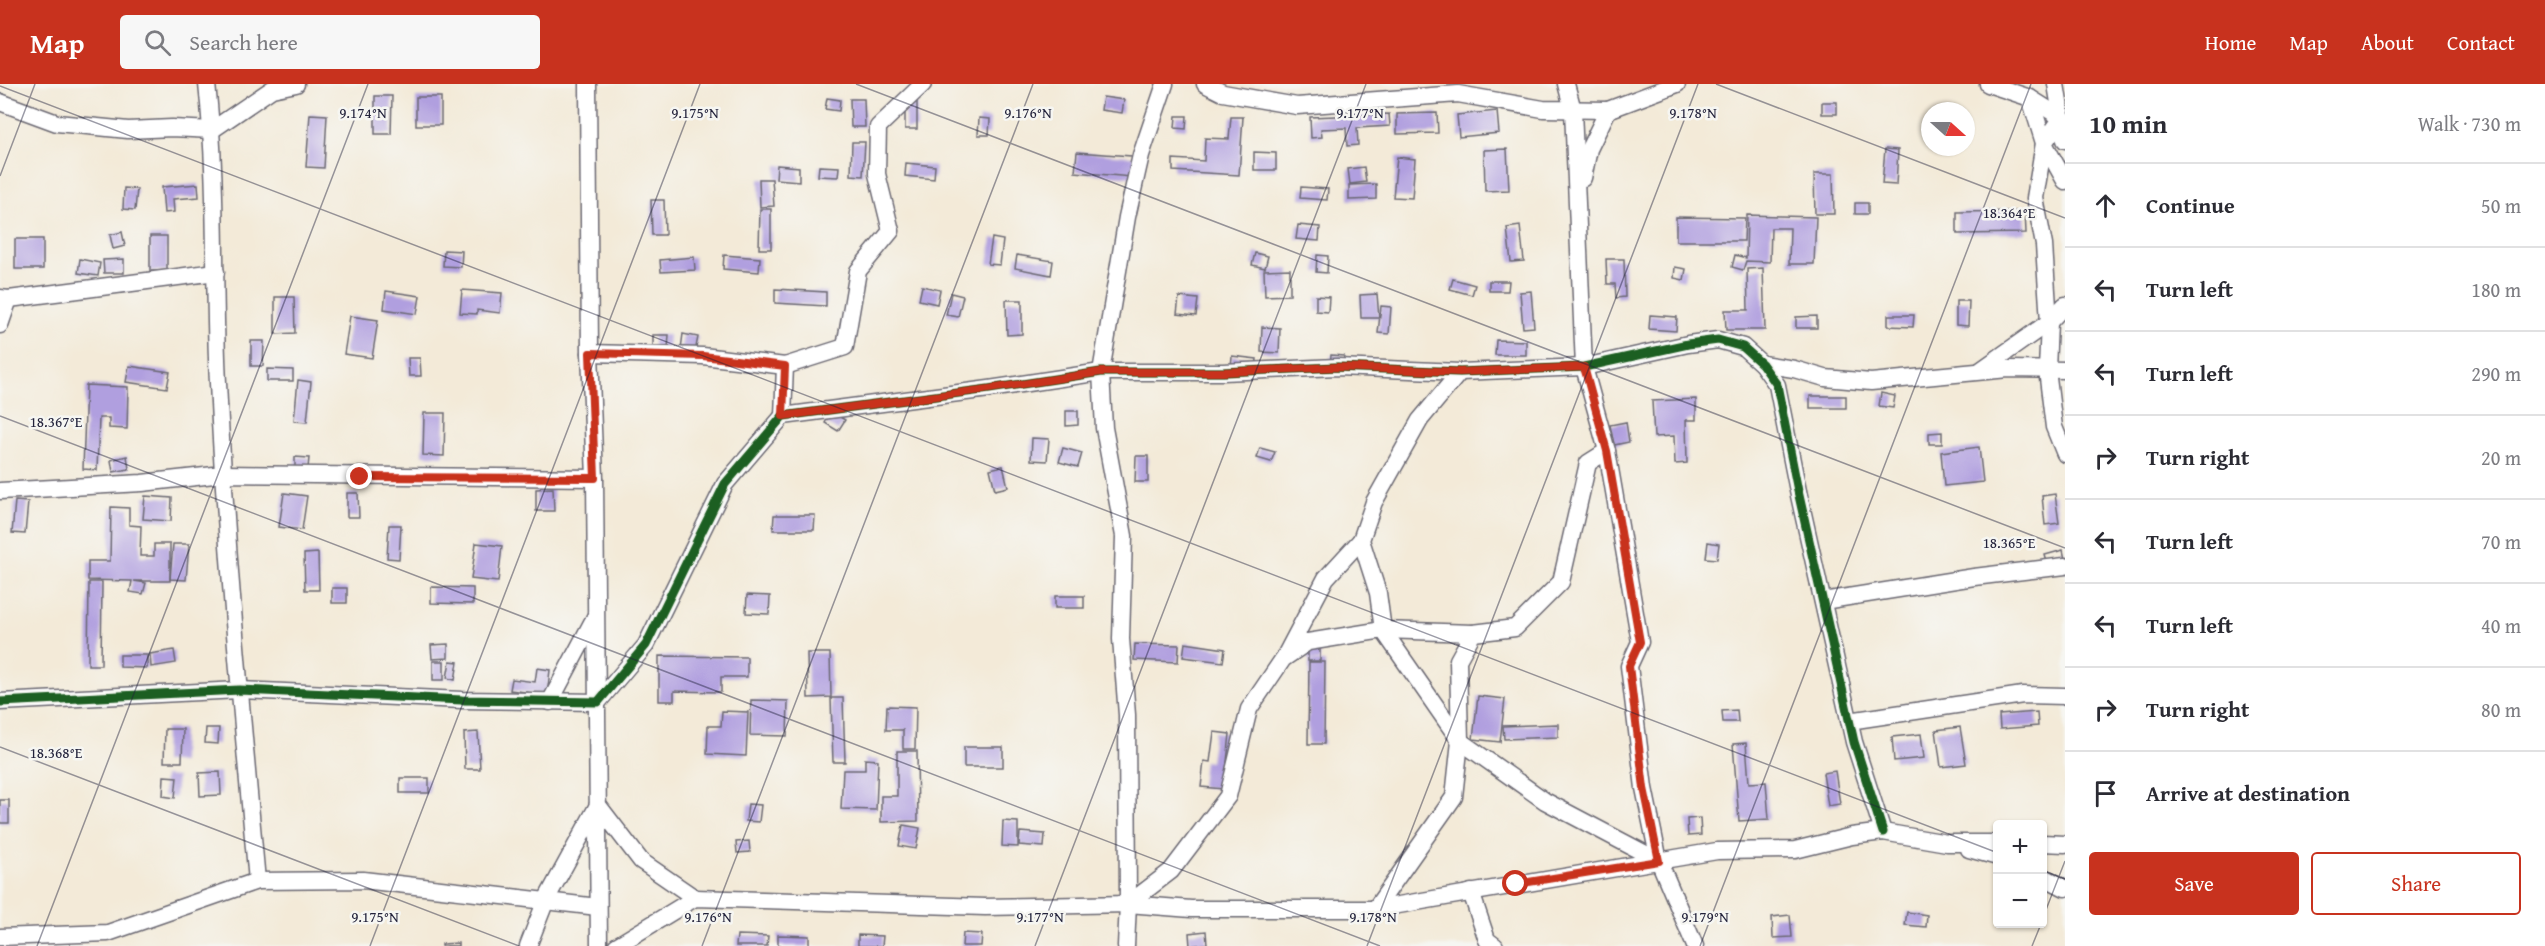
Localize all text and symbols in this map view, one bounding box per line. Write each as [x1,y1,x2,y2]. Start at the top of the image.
search box [120,15,540,69]
text: Map [30,22,84,63]
icon: search [141,26,174,59]
text: Search here [189,26,298,58]
text: Home [2205,27,2256,58]
text: Map [2289,27,2328,58]
text: About [2361,27,2414,58]
text: Contact [2447,27,2515,58]
text: 9.174°N [339,102,387,123]
text: 9.175°N [671,102,719,123]
text: 9.176°N [1004,102,1052,123]
text: 9.177°N [1336,102,1384,123]
text: 9.178°N [1669,102,1717,123]
north arrow [1921,102,1975,156]
text: 10 min [2089,104,2167,143]
text: Walk · 730 m [2418,109,2521,138]
icon: ahead [2089,189,2122,222]
text: Continue [2146,189,2235,221]
text: 50 m [2481,191,2521,220]
text: 18.364°E [1983,202,2036,223]
icon: left [2089,273,2122,306]
text: Turn left [2146,273,2233,305]
text: 180 m [2471,275,2521,304]
icon: left [2089,357,2122,390]
text: Turn left [2146,357,2233,389]
text: 290 m [2471,359,2521,388]
text: 18.367°E [30,411,83,432]
icon: right [2089,441,2122,474]
text: Turn right [2146,441,2249,473]
text: 20 m [2481,443,2521,472]
route end [346,463,372,489]
icon: left [2089,525,2122,558]
text: Turn left [2146,525,2233,557]
text: 70 m [2481,527,2521,556]
text: 18.365°E [1983,532,2036,553]
icon: left [2089,609,2122,642]
text: Turn left [2146,609,2233,641]
text: 40 m [2481,611,2521,640]
icon: right [2089,693,2122,726]
text: Turn right [2146,693,2249,725]
text: 80 m [2481,695,2521,724]
text: 18.368°E [30,742,83,763]
icon: arrive [2089,777,2122,810]
text: Arrive at destination [2146,777,2350,809]
map controls [1993,820,2047,928]
button: + [1993,820,2047,874]
button: Save [2089,852,2299,915]
button: Share [2311,852,2521,915]
route start [1502,870,1528,896]
button: − [1993,874,2047,928]
text: 9.175°N [351,906,399,927]
text: 9.176°N [684,906,732,927]
text: 9.177°N [1016,906,1064,927]
text: 9.178°N [1349,906,1397,927]
text: 9.179°N [1681,906,1729,927]

